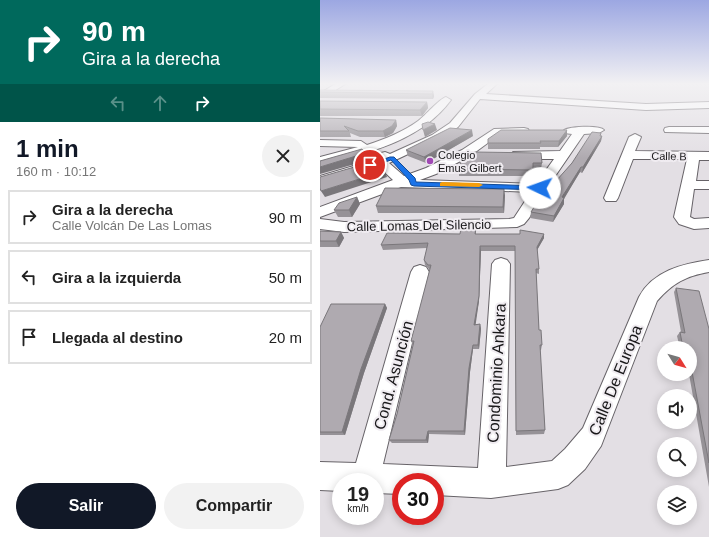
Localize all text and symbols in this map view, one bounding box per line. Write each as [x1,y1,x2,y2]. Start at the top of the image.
icon: right [16,16,68,68]
text: 90 m [82,16,146,47]
text: Gira a la derecha [82,49,220,69]
icon: left [107,92,129,114]
icon: ahead [149,92,171,114]
icon: right [191,92,213,114]
text: 1 min [16,135,79,162]
button: close [262,135,304,177]
pin [353,148,387,182]
place label: Colegio Emus Gilbert [438,149,502,174]
street label: Calle B [651,150,687,162]
icon: arrive [359,154,381,176]
marker: Colegio Emus Gilbert [425,156,435,166]
text: 160 m · 10:12 [16,164,96,179]
position arrow [519,167,561,209]
text: Gira a la derecha [52,201,173,218]
icon: right [18,206,40,228]
text: 90 m [269,209,302,226]
street label: Calle Lomas Del Silencio [347,217,491,234]
text: Calle Volcán De Las Lomas [52,218,212,233]
icon: left [18,266,40,288]
text: Gira a la izquierda [52,269,181,286]
text: 50 m [269,269,302,286]
street label: Condominio Ankara [484,303,509,443]
street label: Cond. Asunción [371,319,416,431]
street label: Calle De Europa [586,322,645,438]
icon: arrive [18,326,40,348]
text: Llegada al destino [52,329,183,346]
text: 20 m [269,329,302,346]
north arrow [657,341,697,381]
map controls [657,341,697,525]
button: sound [657,389,697,429]
button: search [657,437,697,477]
speed limit sign: 30 [392,473,444,525]
button: Salir [16,483,156,529]
button: Compartir [164,483,304,529]
text: 19 [347,483,369,505]
button: layers [657,485,697,525]
text: km/h [347,503,369,514]

